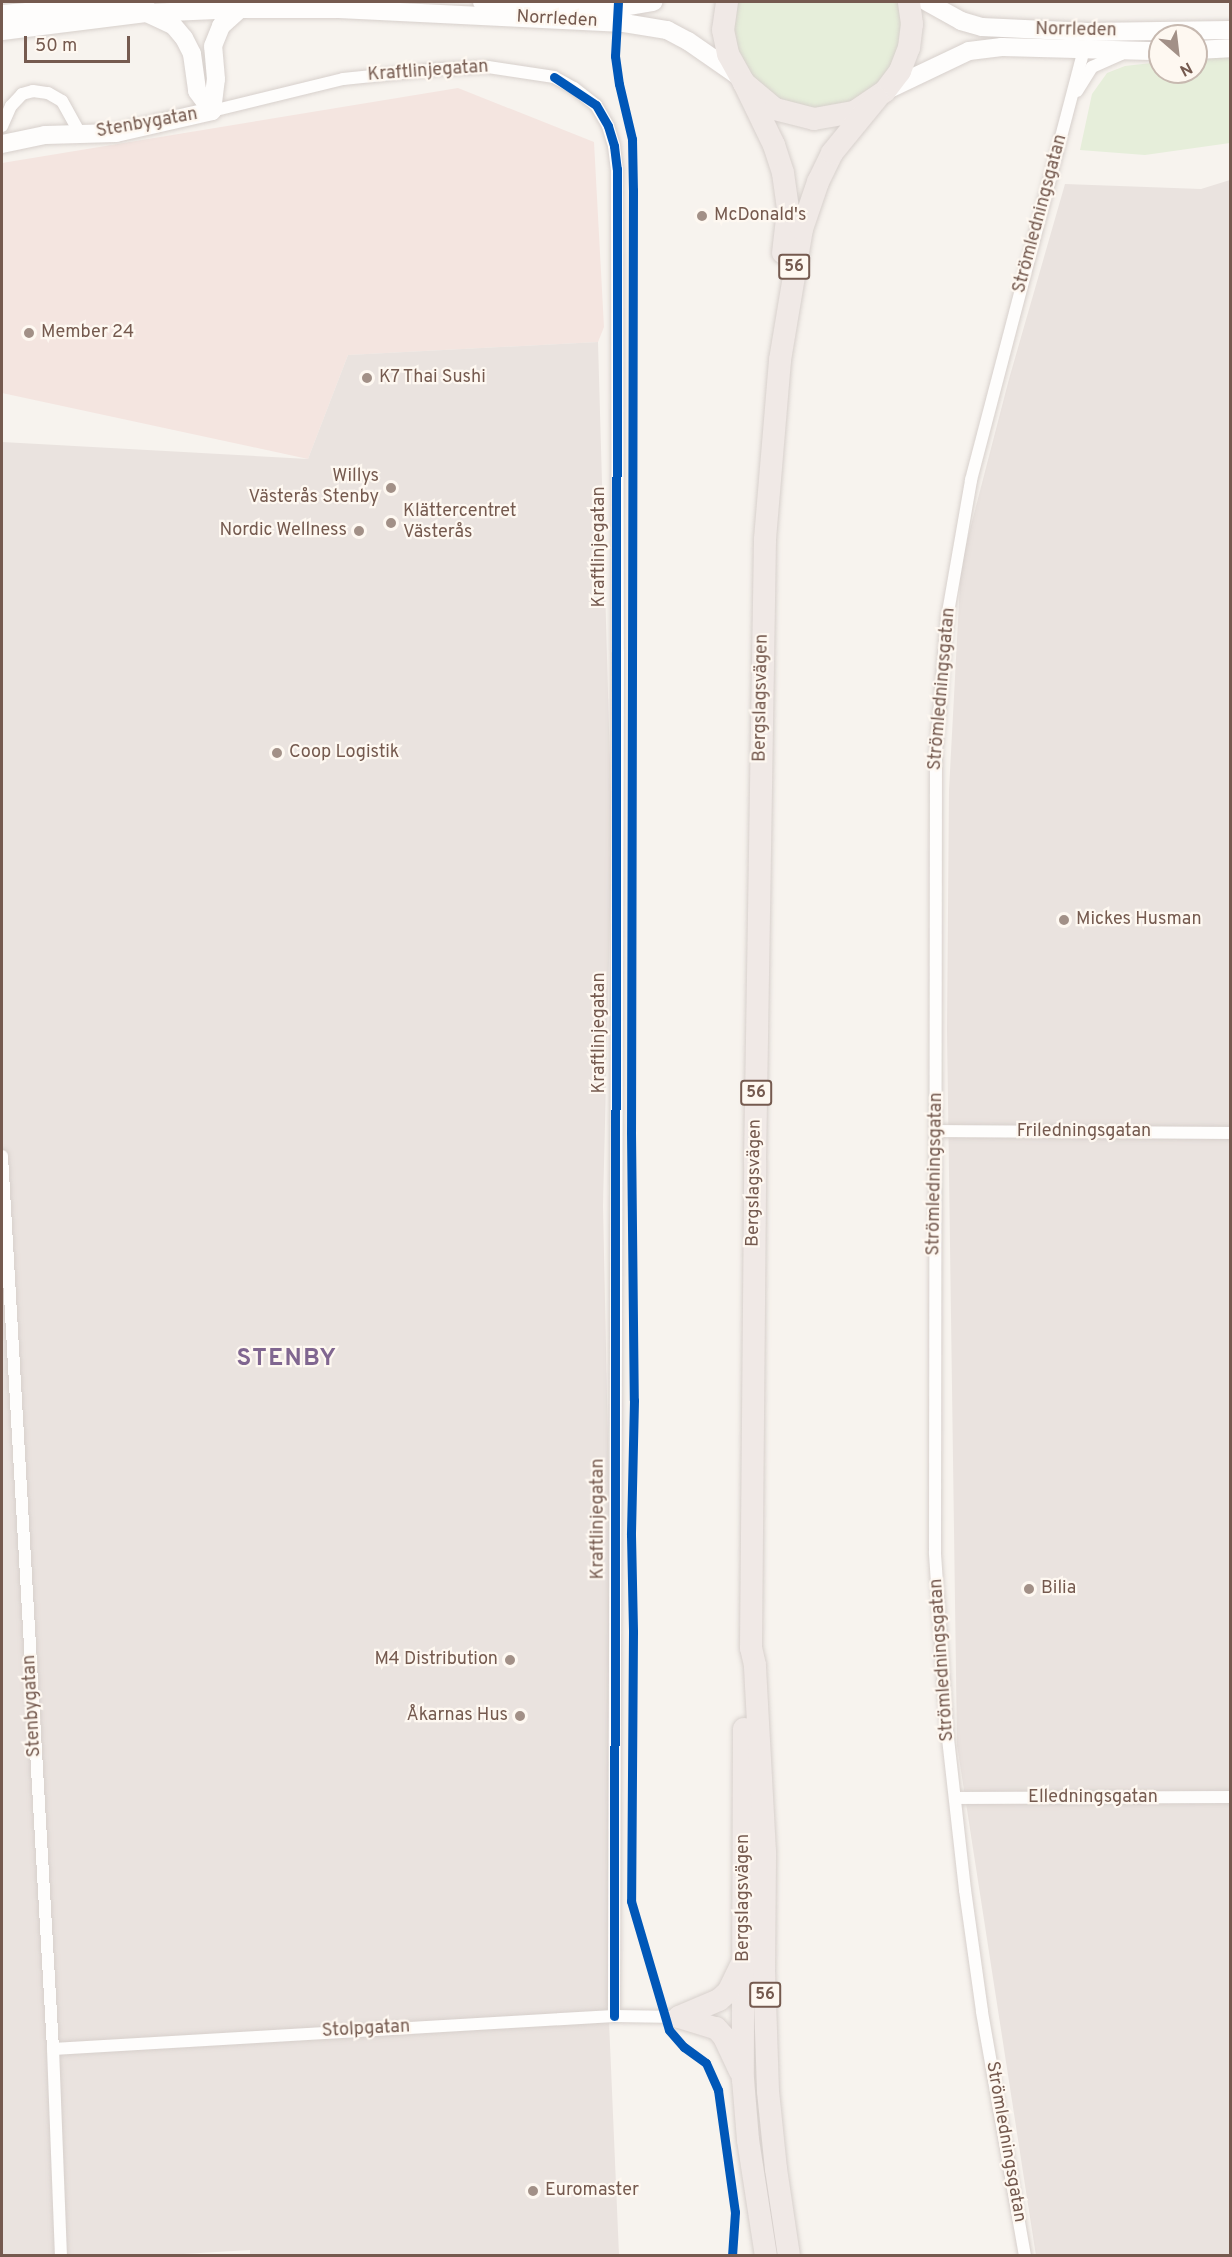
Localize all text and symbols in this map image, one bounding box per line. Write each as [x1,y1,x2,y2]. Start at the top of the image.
street label: Norrleden [516,7,598,33]
street label: Norrleden [1035,19,1117,43]
scale bar [27,24,134,62]
north arrow [1148,24,1208,84]
text: 50 m [35,35,77,58]
street label: Kraftlinjegatan [367,57,489,87]
text: N [1176,57,1195,80]
street label: Stenbygatan [95,104,199,144]
street label: Strömledningsgatan [1009,132,1073,296]
place label: McDonald's [714,205,806,227]
marker: McDonald's [695,209,709,223]
road number: 56 [778,254,810,280]
place label: Member 24 [41,322,134,344]
marker: Member 24 [22,326,36,340]
place label: K7 Thai Sushi [379,367,487,389]
marker: K7 Thai Sushi [360,371,374,385]
place label: Willys Västerås Stenby [249,467,379,510]
marker: Willys Västerås Stenby [384,481,398,495]
street label: Kraftlinjegatan [589,486,611,608]
place label: Klättercentret Västerås [403,502,516,544]
marker: Klättercentret Västerås [384,516,398,530]
place label: Nordic Wellness [219,520,347,542]
marker: Nordic Wellness [352,524,366,538]
street label: Strömledningsgatan [925,607,961,771]
street label: Bergslagsvägen [750,634,774,762]
place label: Coop Logistik [289,742,399,764]
marker: Coop Logistik [270,746,284,760]
place label: Mickes Husman [1076,909,1202,931]
marker: Mickes Husman [1057,913,1071,927]
street label: Kraftlinjegatan [589,972,611,1094]
road number: 56 [740,1080,772,1106]
street label: Strömledningsgatan [924,1092,948,1256]
street label: Bergslagsvägen [743,1119,767,1247]
street label: Friledningsgatan [1017,1121,1151,1143]
district label: STENBY [237,1346,337,1374]
street label: Kraftlinjegatan [588,1458,610,1580]
street label: Strömledningsgatan [927,1578,959,1742]
place label: Bilia [1041,1578,1076,1600]
marker: Bilia [1022,1582,1036,1596]
place label: M4 Distribution [374,1649,498,1671]
marker: M4 Distribution [503,1653,517,1667]
street label: Stenbygatan [20,1654,46,1758]
place label: Åkarnas Hus [407,1705,508,1727]
marker: Åkarnas Hus [513,1709,527,1723]
street label: Elledningsgatan [1028,1787,1158,1809]
street label: Bergslagsvägen [733,1834,755,1962]
road number: 56 [748,1982,782,2008]
street label: Stolpgatan [321,2017,411,2043]
street label: Strömledningsgatan [980,2060,1030,2224]
place label: Euromaster [545,2180,639,2202]
marker: Euromaster [526,2184,540,2198]

